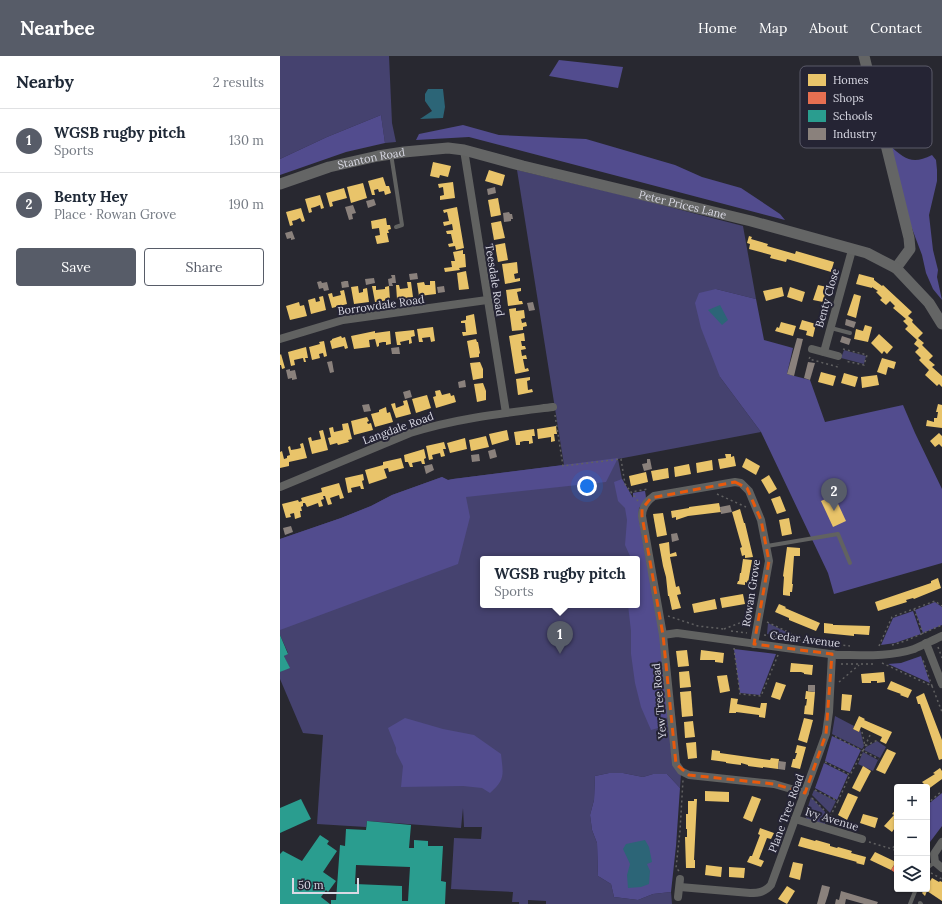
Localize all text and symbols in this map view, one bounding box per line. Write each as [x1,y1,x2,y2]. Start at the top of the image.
text: Nearbee [20,16,95,40]
text: Home [698,19,737,37]
text: Map [759,19,787,37]
text: About [809,19,848,37]
text: Contact [870,19,922,37]
legend [800,66,932,148]
text: Nearby [16,71,74,93]
text: Homes [833,73,869,87]
text: 2 results [213,74,264,91]
text: Shops [833,91,864,105]
text: Schools [833,109,873,123]
text: WGSB rugby pitch [54,123,186,142]
text: Industry [833,127,877,141]
text: 1 [26,132,32,149]
text: 130 m [229,132,264,149]
text: Sports [54,142,93,159]
street label: Stanton Road [336,145,406,172]
text: Benty Hey [54,187,128,206]
street label: Peter Prices Lane [637,187,728,222]
text: 2 [26,196,32,213]
text: 190 m [229,196,264,213]
text: Place · Rowan Grove [54,206,176,223]
street label: Teesdale Road [482,243,508,318]
button: Save [16,248,136,286]
button: Share [144,248,264,286]
street label: Benty Close [812,267,842,329]
street label: Borrowdale Road [337,292,426,318]
street label: Langdale Road [361,409,436,447]
your location [577,476,597,496]
pin: 2 [821,478,847,511]
popup [480,556,640,608]
street label: Rowan Grove [739,558,763,628]
text: WGSB rugby pitch [494,564,626,583]
text: Sports [494,583,534,600]
pin: 1 [547,621,573,654]
street label: Cedar Avenue [769,628,841,650]
street label: Yew Tree Road [649,662,669,740]
street label: Plane Tree Road [765,771,807,854]
map controls [894,784,930,892]
button: + [894,784,930,820]
street label: Ivy Avenue [804,804,860,834]
button: − [894,820,930,856]
button: layers [894,856,930,892]
scale bar [292,876,359,895]
text: 50 m [298,878,324,892]

